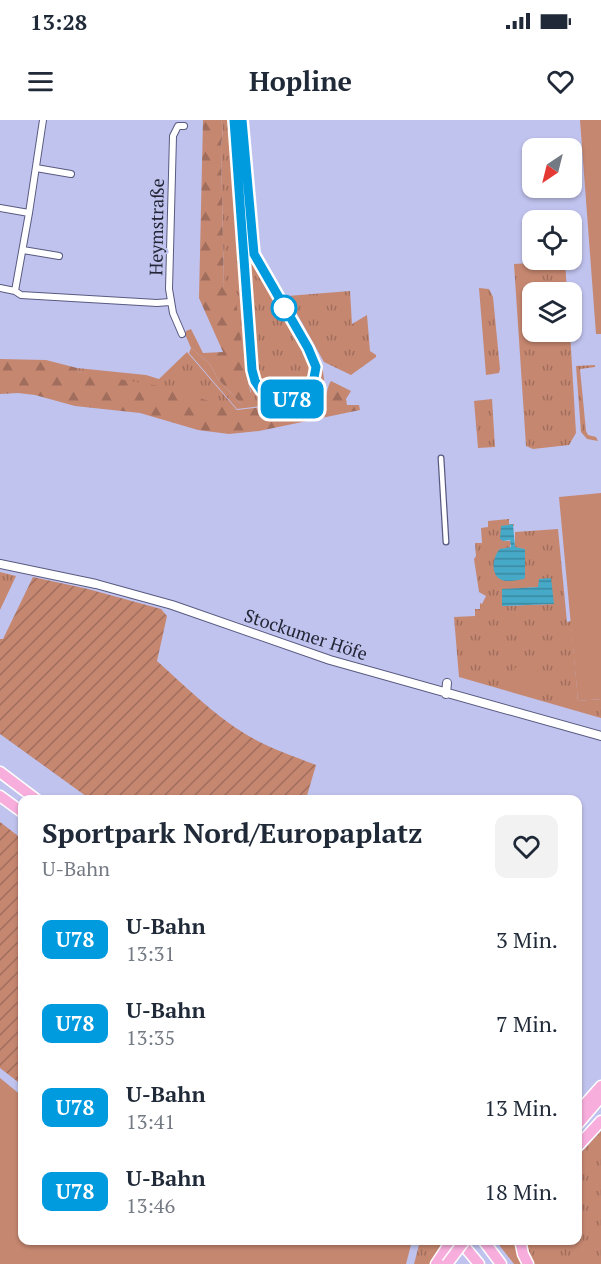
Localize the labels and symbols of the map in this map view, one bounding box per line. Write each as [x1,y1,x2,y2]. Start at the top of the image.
north arrow [522,138,582,198]
street label: Heymstraße [143,178,169,276]
unlabelled marker [271,295,297,321]
line badge: U78 [258,380,326,418]
street label: Stockumer Höfe [241,603,371,665]

